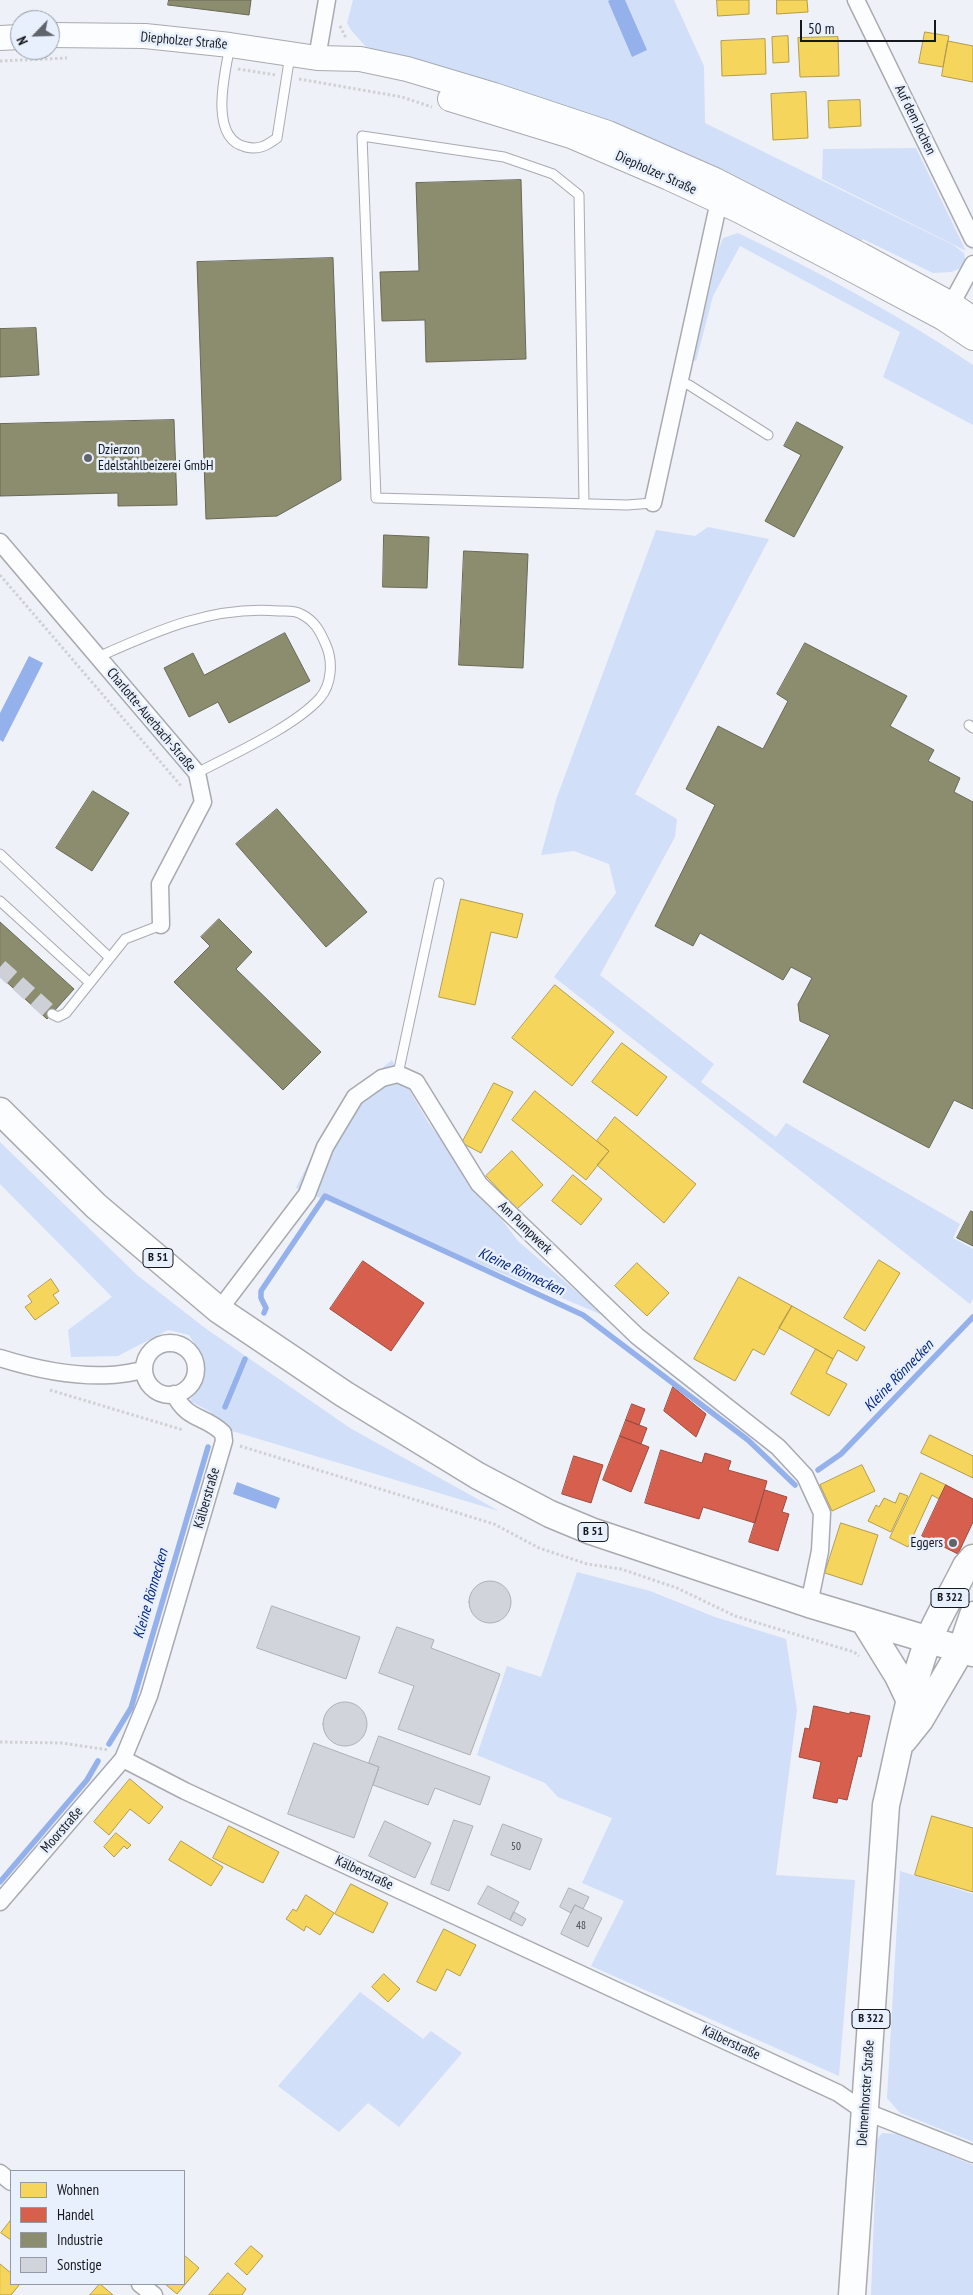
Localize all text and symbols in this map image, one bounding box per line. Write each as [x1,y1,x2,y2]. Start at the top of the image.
north arrow [10,10,60,60]
scale bar [803,10,939,42]
text: 50 m [808,19,834,38]
street label: Diepholzer Straße [140,29,228,53]
text: N [12,34,32,48]
street label: Auf dem Jochen [891,82,939,158]
street label: Diepholzer Straße [613,148,699,198]
place label: Dzierzon Edelstahlbeizerei GmbH [98,442,213,474]
marker: Dzierzon Edelstahlbeizerei GmbH [82,452,94,464]
street label: Charlotte-Auerbach-Straße [103,665,199,775]
street label: Am Pumpwerk [494,1198,556,1258]
water label: Kleine Rönnecken [475,1244,567,1300]
road number: B 51 [143,1248,173,1268]
water label: Kleine Rönnecken [860,1337,938,1415]
street label: Kälberstraße [190,1466,224,1530]
road number: B 51 [578,1522,608,1541]
place label: Eggers [911,1535,943,1551]
marker: Eggers [947,1537,959,1549]
water label: Kleine Rönnecken [130,1547,172,1641]
road number: B 322 [931,1589,969,1608]
street label: Moorstraße [37,1804,87,1856]
house number: 50 [511,1840,521,1854]
street label: Kälberstraße [332,1852,396,1894]
house number: 48 [576,1919,586,1933]
road number: B 322 [852,2010,890,2028]
street label: Kälberstraße [699,2022,763,2064]
street label: Delmenhorster Straße [854,2039,878,2147]
legend [10,2170,185,2285]
text: Wohnen [57,2180,99,2199]
text: Handel [57,2205,94,2224]
text: Industrie [57,2230,103,2249]
text: Sonstige [57,2255,102,2274]

